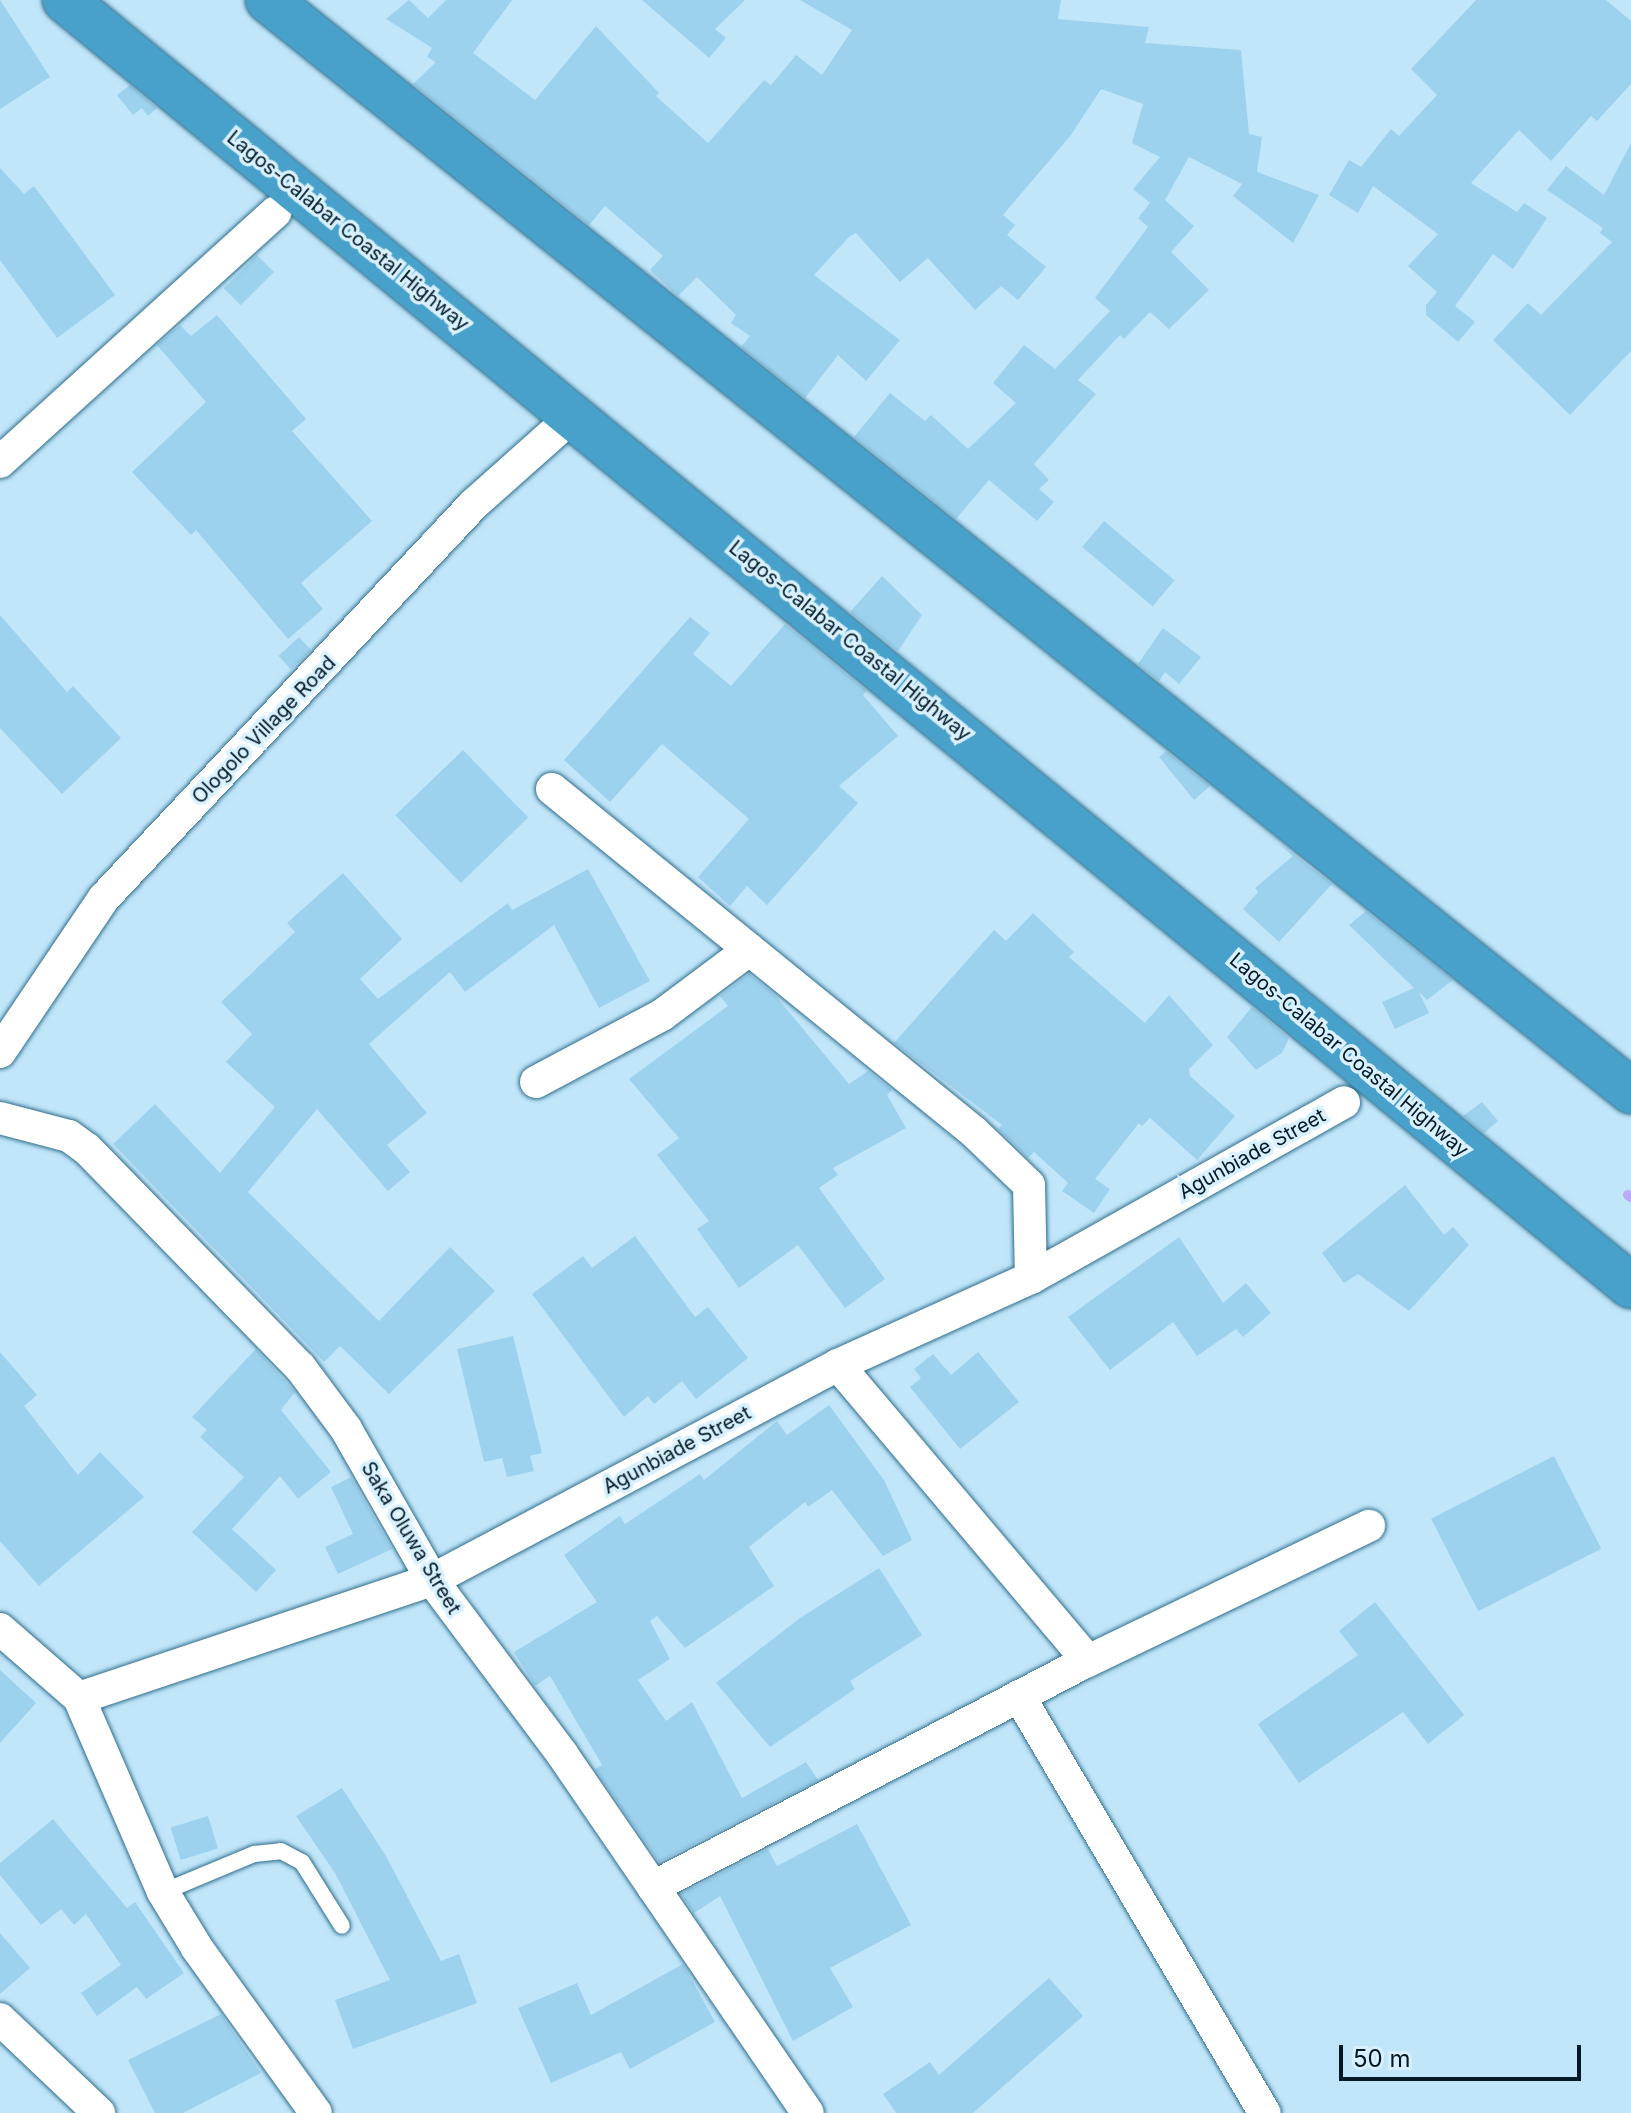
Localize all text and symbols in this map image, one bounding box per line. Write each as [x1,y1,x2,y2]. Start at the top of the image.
street label: Lagos-Calabar Coastal Highway [222,126,474,336]
street label: Lagos-Calabar Coastal Highway [724,536,976,746]
street label: Ologolo Village Road [187,651,341,809]
street label: Lagos-Calabar Coastal Highway [1225,948,1473,1162]
street label: Agunbiade Street [1174,1104,1330,1204]
street label: Agunbiade Street [599,1401,755,1499]
street label: Saka Oluwa Street [356,1457,466,1619]
scale bar [1343,2029,1585,2079]
text: 50 m [1353,2044,1411,2073]

